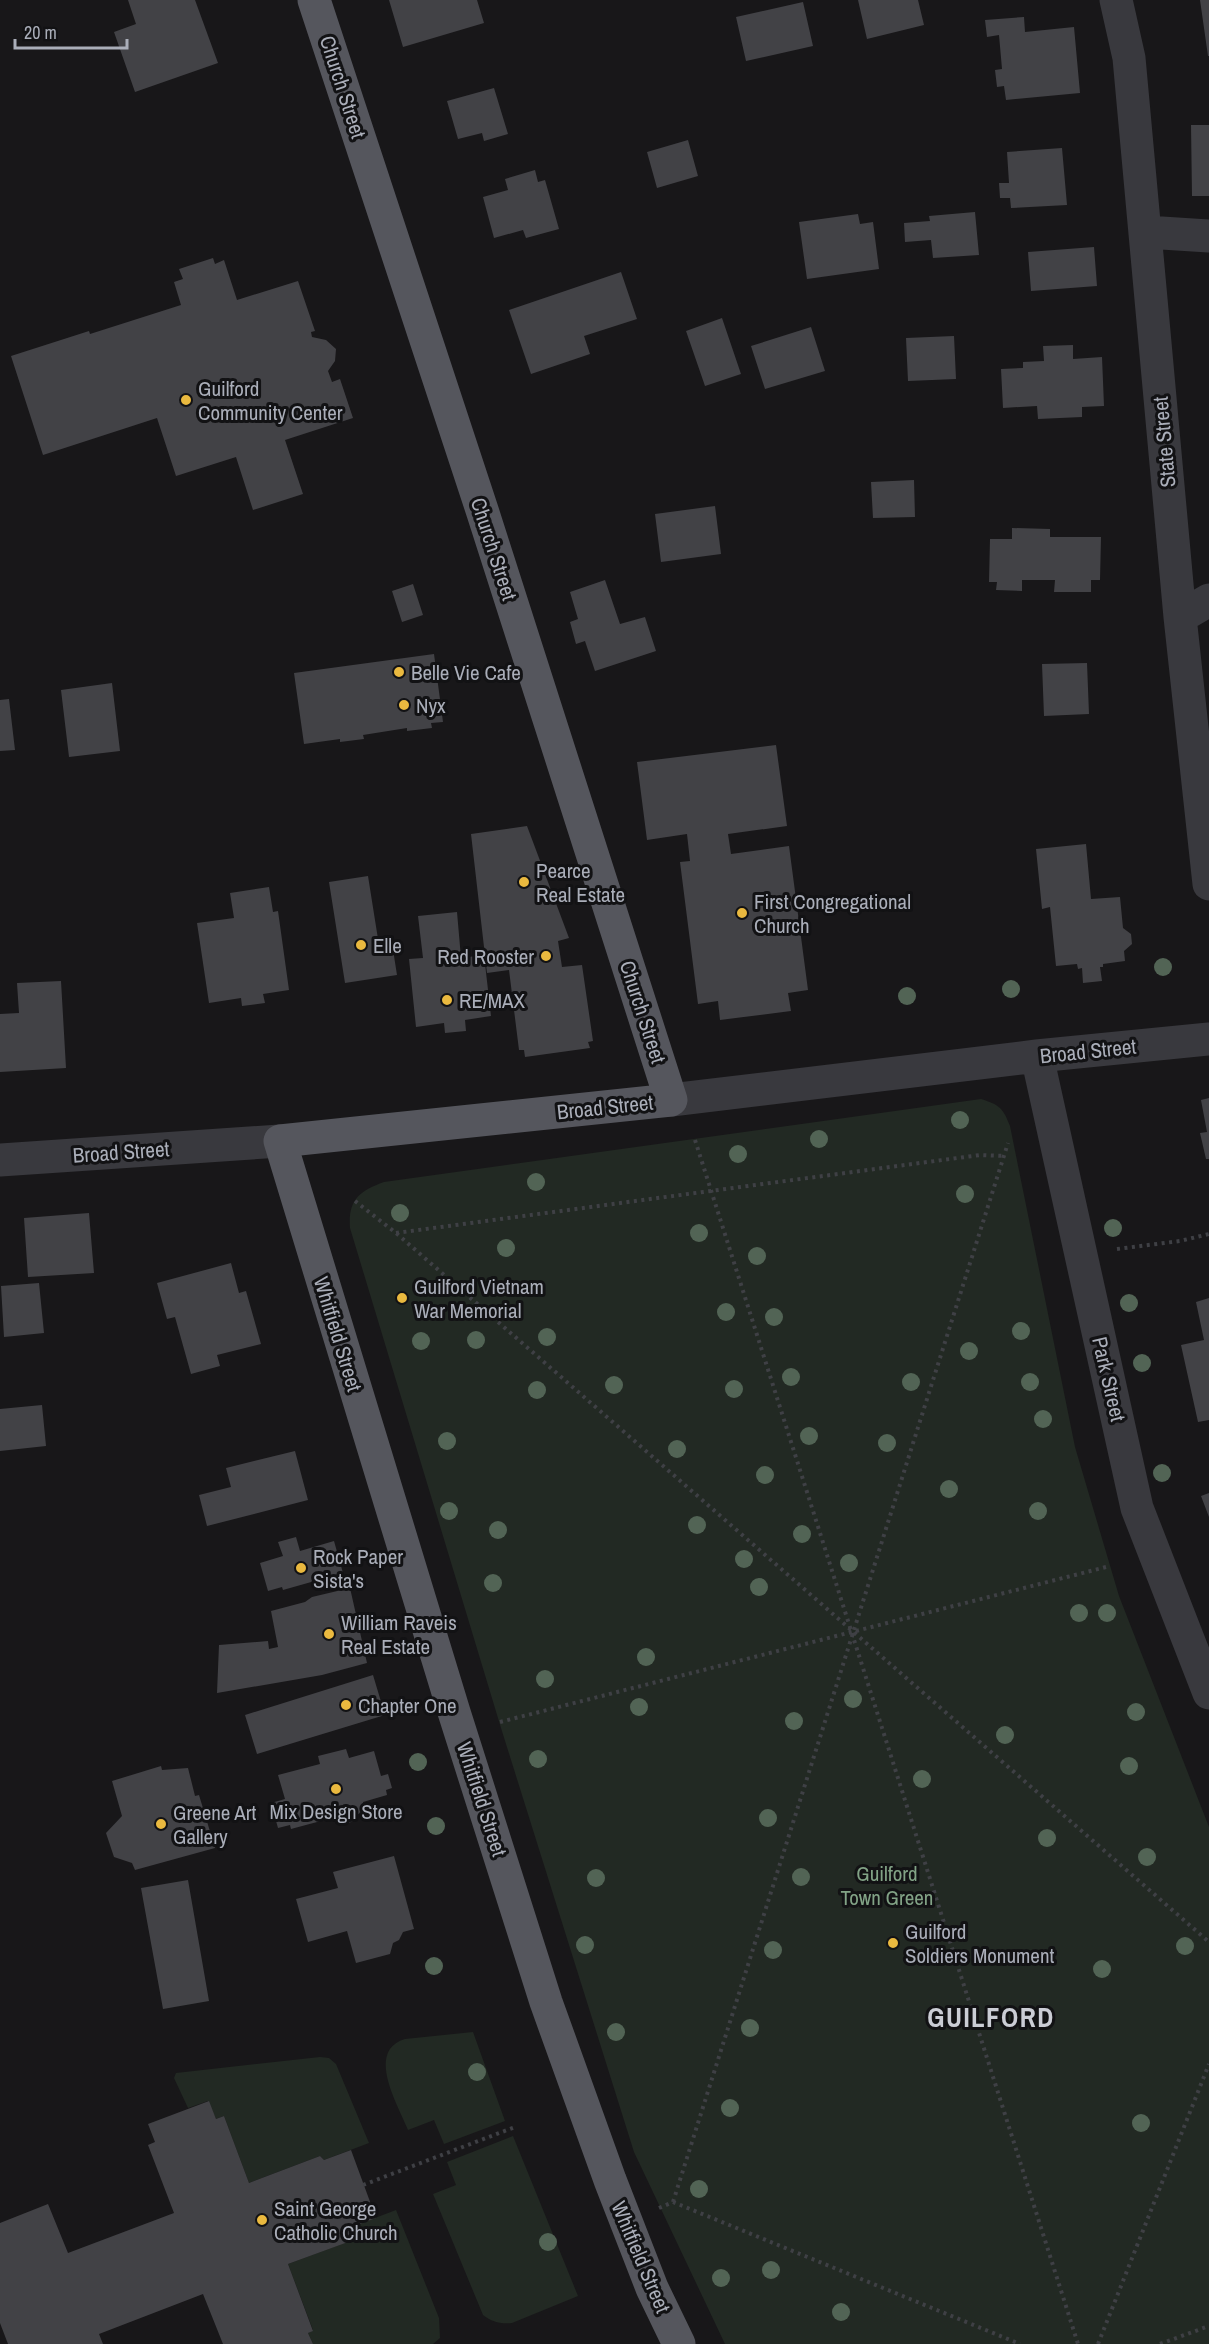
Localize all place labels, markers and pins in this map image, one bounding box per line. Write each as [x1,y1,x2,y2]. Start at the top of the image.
place label: Guilford Community Center [198,374,343,427]
marker: Guilford Community Center [179,393,193,407]
place label: Belle Vie Cafe [411,658,521,687]
marker: Belle Vie Cafe [392,665,406,679]
place label: Nyx [416,691,446,720]
marker: Nyx [397,698,411,712]
place label: Pearce Real Estate [536,856,625,909]
marker: Pearce Real Estate [517,875,531,889]
place label: First Congregational Church [754,887,911,940]
marker: First Congregational Church [735,906,749,920]
place label: Elle [373,931,402,960]
marker: Elle [354,938,368,952]
place label: Red Rooster [437,942,534,971]
marker: Red Rooster [539,949,553,963]
place label: RE/MAX [459,986,526,1015]
marker: RE/MAX [440,993,454,1007]
place label: Guilford Vietnam War Memorial [414,1272,544,1325]
marker: Guilford Vietnam War Memorial [395,1291,409,1305]
place label: Rock Paper Sista's [313,1542,403,1595]
marker: Rock Paper Sista's [294,1561,308,1575]
place label: William Raveis Real Estate [341,1608,457,1661]
marker: William Raveis Real Estate [322,1627,336,1641]
place label: Chapter One [358,1691,457,1720]
marker: Chapter One [339,1698,353,1712]
marker: Mix Design Store [329,1782,343,1796]
place label: Mix Design Store [269,1797,403,1826]
place label: Greene Art Gallery [173,1798,256,1851]
marker: Greene Art Gallery [154,1817,168,1831]
place label: Guilford Soldiers Monument [905,1917,1055,1970]
marker: Guilford Soldiers Monument [886,1936,900,1950]
place label: Saint George Catholic Church [274,2194,397,2247]
marker: Saint George Catholic Church [255,2213,269,2227]

